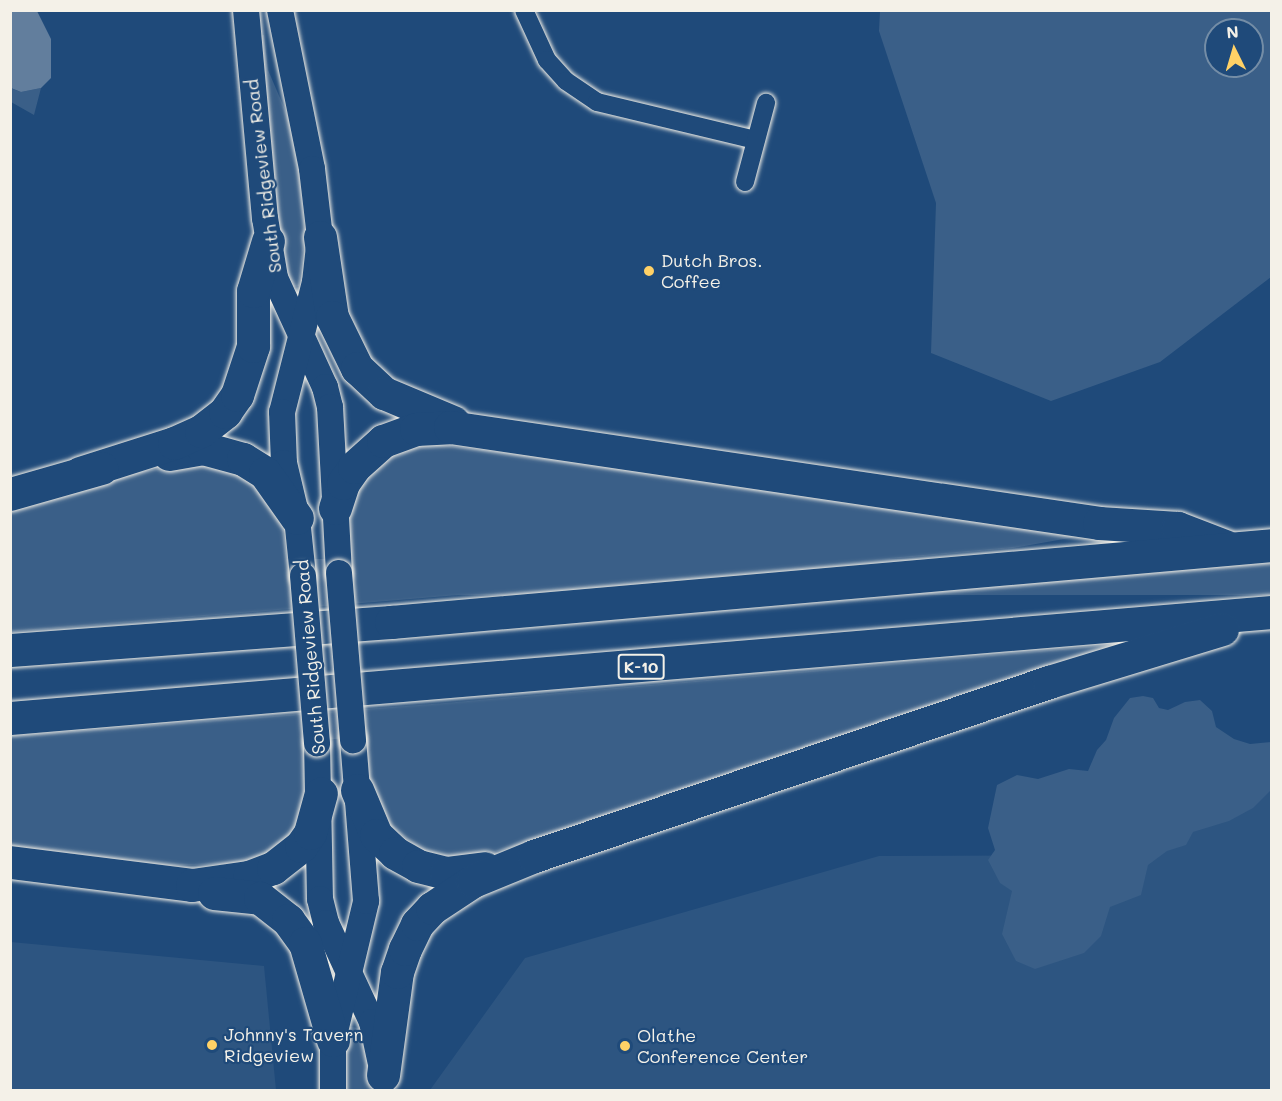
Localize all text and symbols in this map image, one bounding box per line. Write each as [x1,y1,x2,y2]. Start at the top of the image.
north arrow [1204,18,1264,78]
text: N [1226,21,1240,43]
street label: South Ridgeview Road [240,78,286,274]
place label: Dutch Bros. Coffee [661,250,763,292]
marker: Dutch Bros. Coffee [642,264,656,278]
street label: South Ridgeview Road [291,559,329,755]
road number: K-10 [617,654,665,680]
place label: Johnny's Tavern Ridgeview [224,1024,363,1066]
place label: Olathe Conference Center [637,1025,808,1068]
marker: Johnny's Tavern Ridgeview [205,1038,219,1052]
marker: Olathe Conference Center [618,1039,632,1053]

